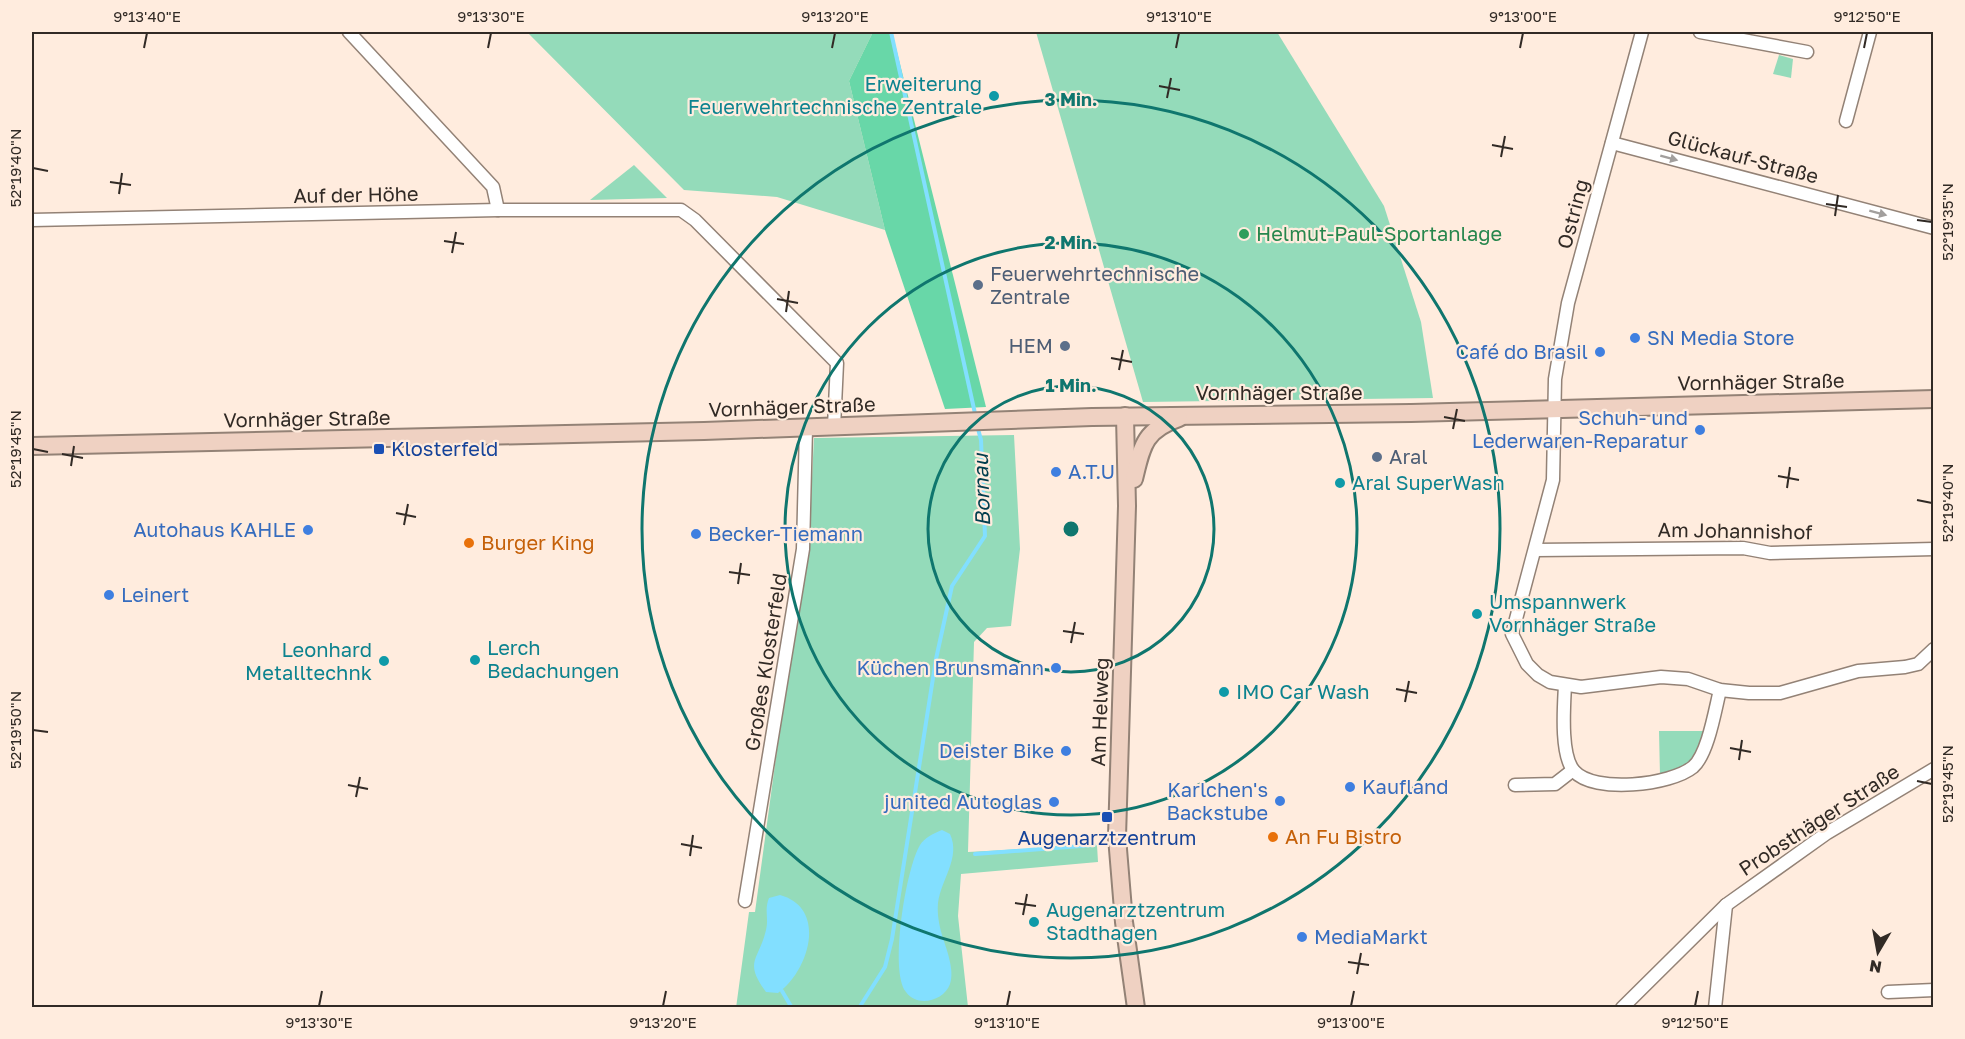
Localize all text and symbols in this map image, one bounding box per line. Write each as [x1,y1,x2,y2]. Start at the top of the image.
text: 9°13'40"E [113,7,181,25]
text: 9°13'30"E [457,7,525,25]
text: 9°13'20"E [801,7,869,25]
text: 9°13'10"E [1146,7,1212,25]
text: 9°13'00"E [1489,7,1557,25]
text: 9°12'50"E [1833,7,1901,25]
place label: Erweiterung Feuerwehrtechnische Zentrale [688,71,982,118]
text: 3 Min. [1044,88,1098,110]
marker: Erweiterung Feuerwehrtechnische Zentrale [987,89,1001,103]
street label: Glückauf-Straße [1665,124,1821,188]
text: 52°19'40"N [6,129,24,207]
one-way arrow [1660,153,1678,163]
street label: Ostring [1551,176,1593,251]
street label: Auf der Höhe [293,181,419,207]
text: 52°19'35"N [1938,183,1956,261]
one-way arrow [1868,209,1887,219]
place label: Helmut-Paul-Sportanlage [1256,221,1502,245]
marker: Helmut-Paul-Sportanlage [1237,227,1251,241]
text: 2 Min. [1044,231,1098,253]
place label: Feuerwehrtechnische Zentrale [990,261,1199,308]
marker: Feuerwehrtechnische Zentrale [971,278,985,292]
place label: SN Media Store [1647,325,1794,349]
marker: SN Media Store [1628,331,1642,345]
place label: HEM [1008,333,1053,357]
marker: HEM [1058,339,1072,353]
place label: Café do Brasil [1455,339,1588,363]
marker: Café do Brasil [1593,345,1607,359]
street label: Vornhäger Straße [1677,368,1845,394]
text: 1 Min. [1045,374,1097,396]
street label: Vornhäger Straße [1195,380,1363,404]
street label: Vornhäger Straße [708,391,876,421]
street label: Vornhäger Straße [223,405,391,431]
place label: Schuh- und Lederwaren-Reparatur [1472,405,1688,452]
text: 52°19'45"N [6,410,24,488]
marker: Schuh- und Lederwaren-Reparatur [1693,423,1707,437]
place label: Klosterfeld [391,436,498,460]
marker: Klosterfeld [372,442,386,456]
place label: Aral [1389,444,1428,468]
marker: Aral [1370,450,1384,464]
water label: Bornau [967,452,995,527]
place label: A.T.U [1068,459,1115,483]
text: 52°19'40"N [1938,464,1956,542]
marker: A.T.U [1049,465,1063,479]
place label: Aral SuperWash [1352,470,1505,494]
marker: Aral SuperWash [1333,476,1347,490]
place label: Autohaus KAHLE [133,517,296,541]
street label: Am Johannishof [1657,517,1813,543]
centre of rings [1061,519,1081,539]
place label: Becker-Tiemann [708,521,863,545]
marker: Autohaus KAHLE [301,523,315,537]
marker: Becker-Tiemann [689,527,703,541]
place label: Burger King [481,530,595,554]
marker: Burger King [462,536,476,550]
street label: Großes Klosterfeld [739,571,791,753]
place label: Leinert [121,582,189,606]
marker: Leinert [102,588,116,602]
place label: Umspannwerk Vornhäger Straße [1489,589,1656,636]
marker: Umspannwerk Vornhäger Straße [1470,607,1484,621]
place label: Lerch Bedachungen [487,635,619,682]
place label: Leonhard Metalltechnk [245,637,372,684]
marker: Lerch Bedachungen [468,653,482,667]
marker: Leonhard Metalltechnk [377,654,391,668]
place label: Küchen Brunsmann [857,655,1044,679]
street label: Am Helweg [1085,657,1113,767]
marker: Küchen Brunsmann [1049,661,1063,675]
place label: IMO Car Wash [1236,679,1370,703]
marker: IMO Car Wash [1217,685,1231,699]
text: 52°19'50"N [6,691,24,769]
place label: Deister Bike [939,738,1054,762]
marker: Deister Bike [1059,744,1073,758]
text: 52°19'45"N [1938,745,1956,823]
street label: Probsthäger Straße [1734,758,1903,880]
place label: Kaufland [1362,774,1449,798]
place label: Karlchen's Backstube [1167,777,1268,824]
marker: Kaufland [1343,780,1357,794]
place label: junited Autoglas [883,789,1042,813]
marker: Karlchen's Backstube [1273,794,1287,808]
marker: junited Autoglas [1047,795,1061,809]
marker: Augenarztzentrum [1100,810,1114,824]
place label: An Fu Bistro [1285,824,1402,848]
place label: Augenarztzentrum [1017,825,1197,849]
marker: An Fu Bistro [1266,830,1280,844]
place label: Augenarztzentrum Stadthagen [1046,897,1225,944]
marker: Augenarztzentrum Stadthagen [1027,915,1041,929]
north arrow [1848,922,1908,982]
place label: MediaMarkt [1314,924,1428,948]
marker: MediaMarkt [1295,930,1309,944]
text: N [1868,956,1883,978]
text: 9°13'30"E [285,1013,353,1031]
text: 9°13'20"E [629,1013,697,1031]
text: 9°13'10"E [974,1013,1040,1031]
text: 9°13'00"E [1317,1013,1385,1031]
text: 9°12'50"E [1661,1013,1729,1031]

